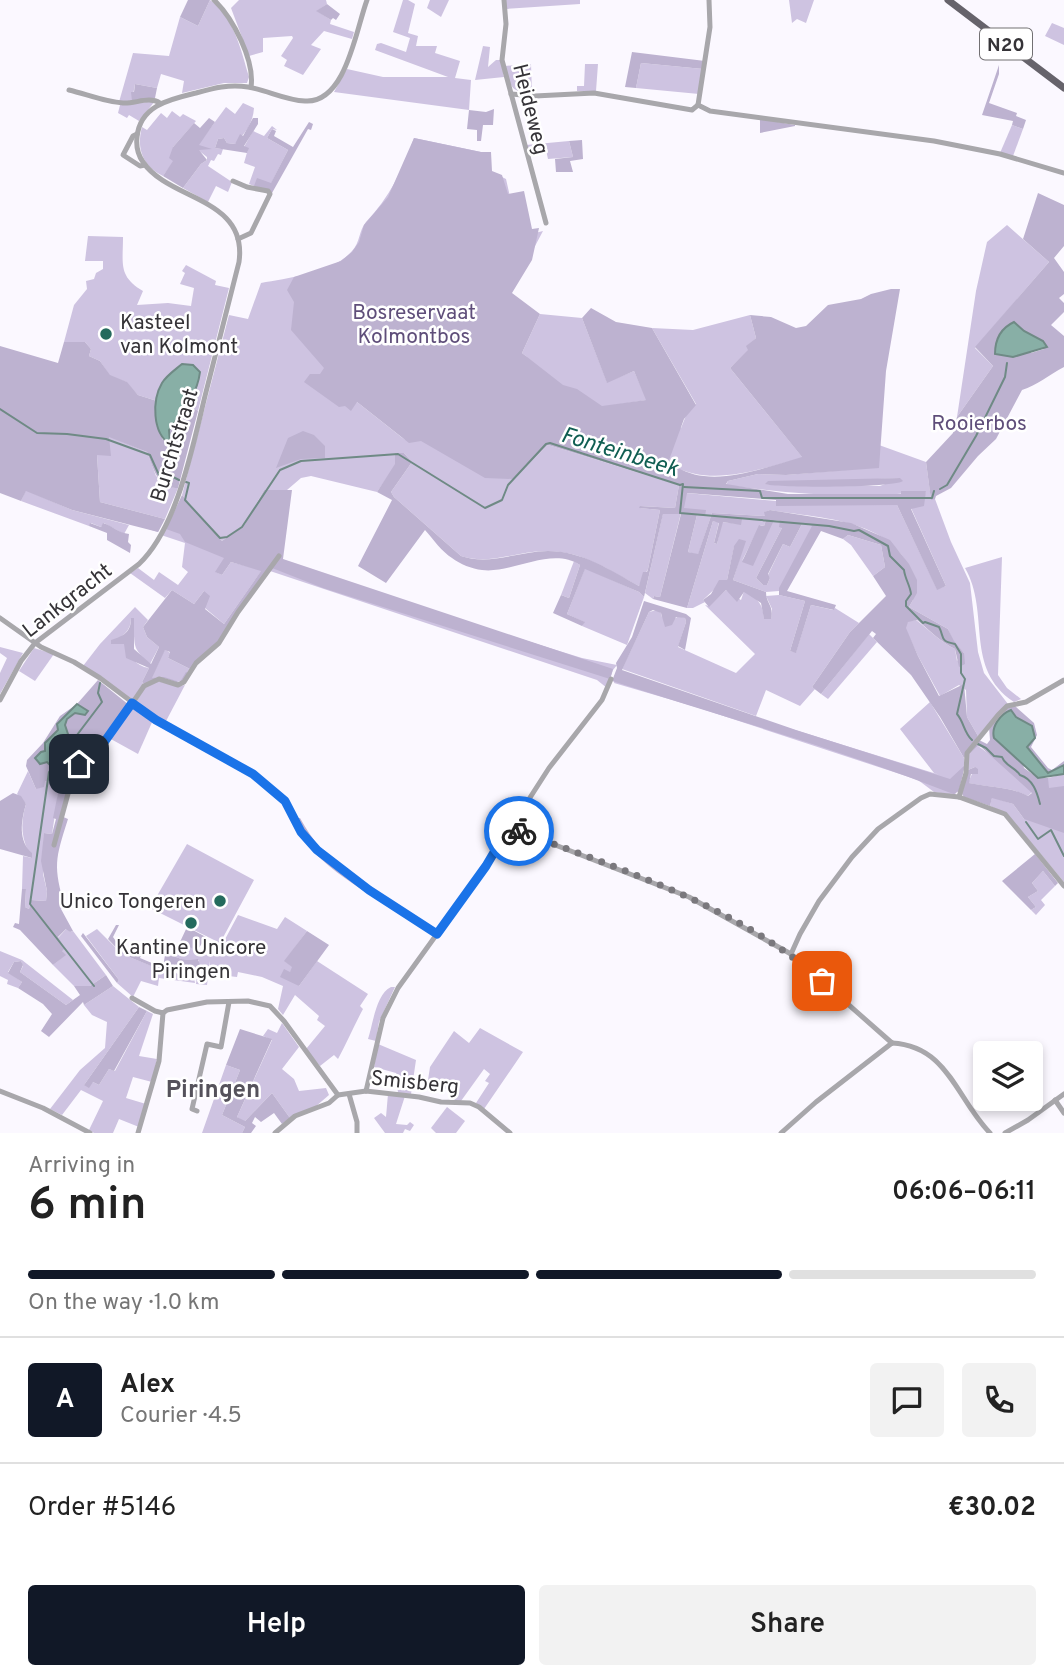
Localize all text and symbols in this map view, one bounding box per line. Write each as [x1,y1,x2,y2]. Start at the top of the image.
road number: N20 [980,28,1032,60]
street label: Heideweg [505,61,554,158]
park label: Bosreservaat Kolmontbos [352,300,476,351]
place label: Kasteel van Kolmont [120,310,238,361]
marker: Kasteel van Kolmont [98,326,114,342]
street label: Burchtstraat [145,385,206,506]
park label: Rooierbos [931,411,1027,438]
water label: Fonteinbeek [557,422,682,485]
street label: Lankgracht [18,558,118,645]
pin [49,734,109,794]
icon: home [60,745,98,783]
courier [484,796,554,866]
icon: bike [500,812,538,850]
place label: Unico Tongeren [60,889,206,916]
marker: Unico Tongeren [212,893,228,909]
marker: Kantine Unicore Piringen [183,915,199,931]
place label: Kantine Unicore Piringen [116,935,266,986]
pin [792,951,852,1011]
icon: bag [803,962,841,1000]
map controls [973,1041,1043,1111]
button: layers [973,1041,1043,1111]
street label: Smisberg [369,1065,460,1102]
district label: Piringen [166,1076,260,1106]
text: Arriving in [28,1152,135,1181]
text: 06:06–06:11 [892,1176,1036,1209]
text: 6 min [28,1177,146,1236]
text: On the way · 1.0 km [28,1289,219,1318]
button: chat [870,1363,944,1437]
button: phone [962,1363,1036,1437]
text: Alex [120,1369,175,1402]
text: A [56,1384,74,1417]
text: Courier · 4.5 [120,1402,242,1431]
text: Order #5146 [28,1492,176,1525]
text: €30.02 [948,1492,1036,1525]
button: Help [28,1585,525,1665]
button: Share [539,1585,1036,1665]

